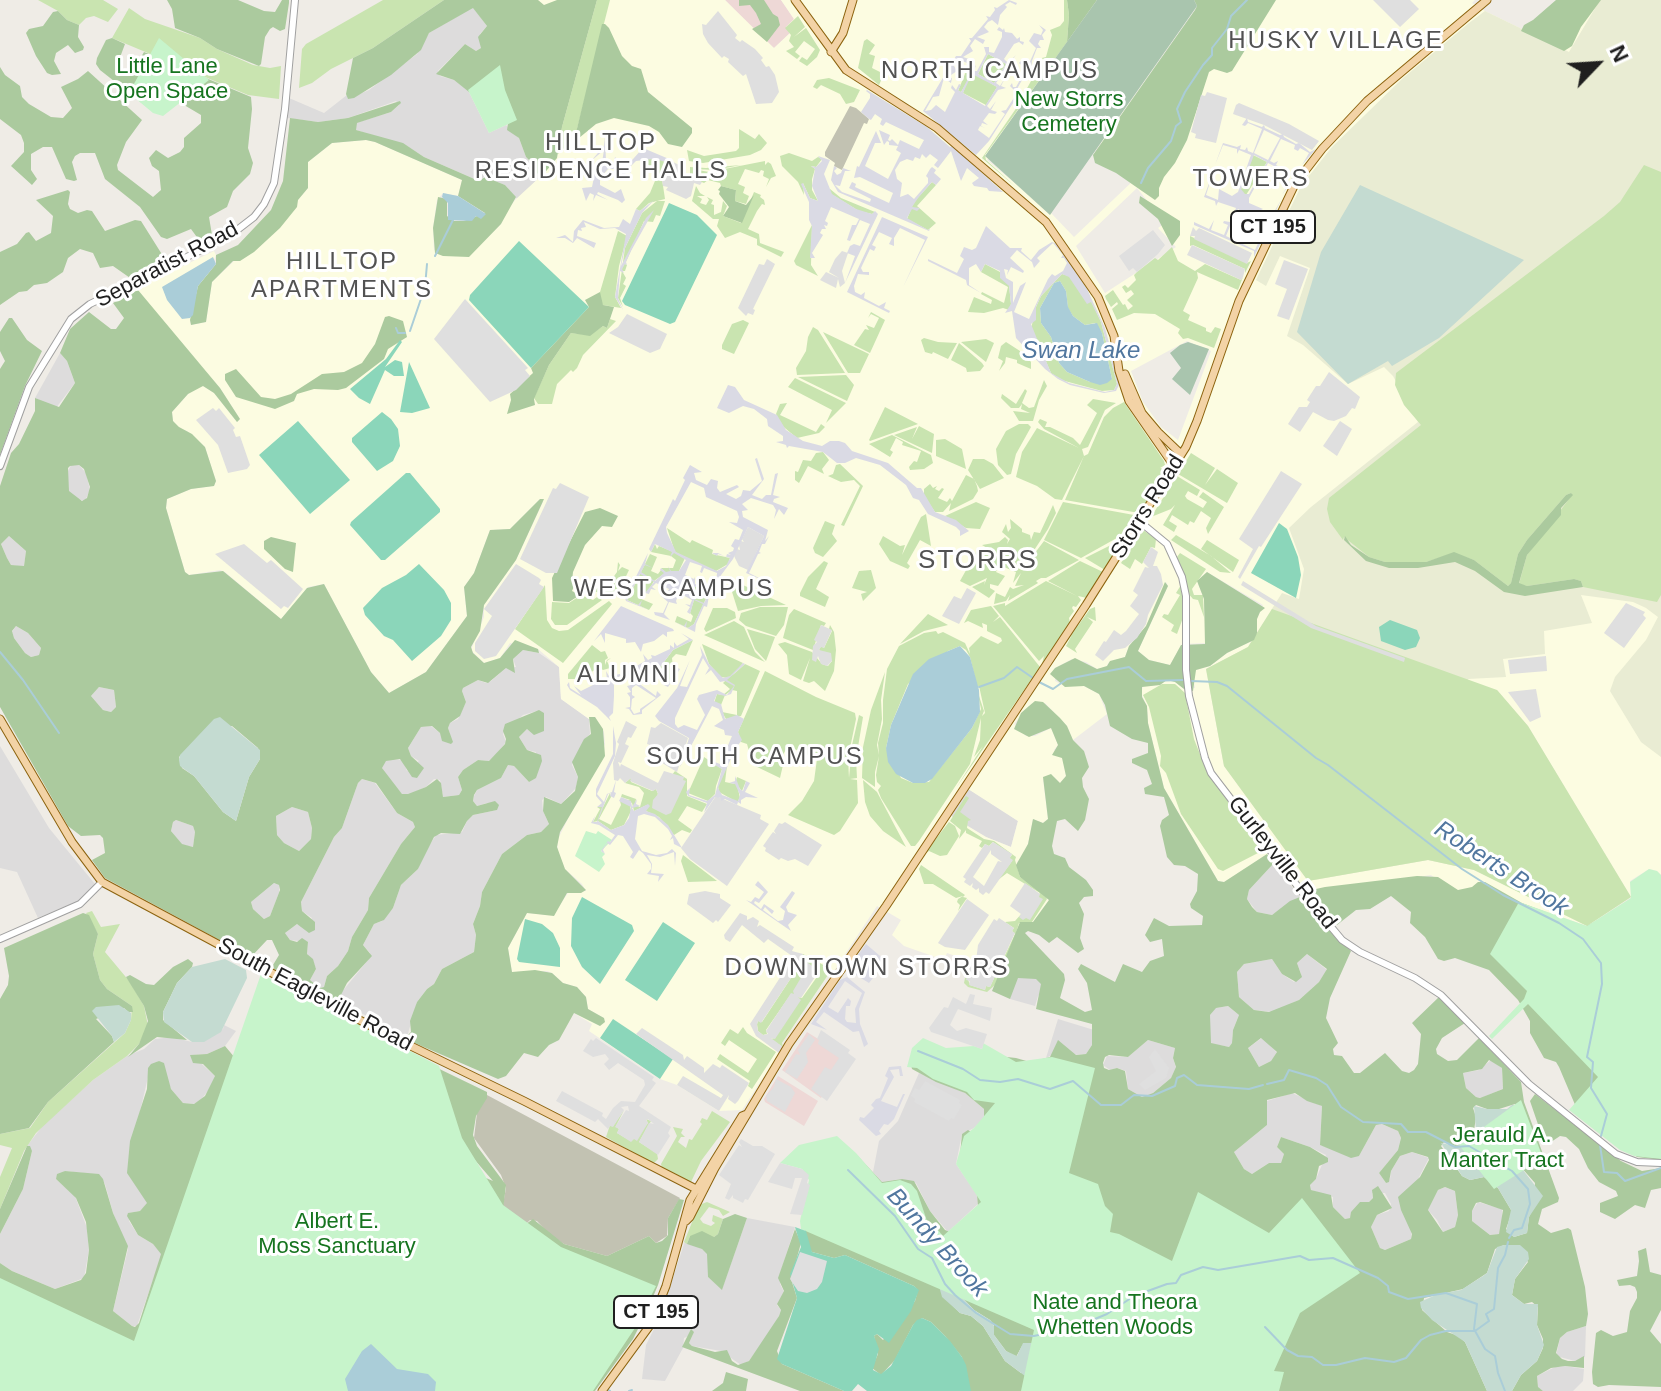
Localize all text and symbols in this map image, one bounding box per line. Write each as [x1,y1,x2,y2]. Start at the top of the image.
north arrow [1557,24,1637,104]
district label: HUSKY VILLAGE [1228,27,1444,55]
text: N [1605,41,1634,66]
park label: Little Lane Open Space [106,54,228,106]
district label: NORTH CAMPUS [881,57,1099,85]
park label: New Storrs Cemetery [1015,87,1123,138]
district label: HILLTOP RESIDENCE HALLS [475,129,727,185]
district label: TOWERS [1193,165,1309,193]
road number: CT 195 [1231,211,1315,243]
street label: Separatist Road [91,216,243,314]
district label: HILLTOP APARTMENTS [251,248,433,304]
water label: Swan Lake [1022,337,1140,365]
street label: Storrs Road [1106,450,1190,564]
district label: STORRS [918,545,1038,577]
district label: WEST CAMPUS [574,575,774,603]
district label: ALUMNI [577,661,679,689]
district label: SOUTH CAMPUS [646,743,864,771]
street label: Gurleyville Road [1222,791,1342,935]
water label: Roberts Brook [1429,815,1573,923]
street label: South Eagleville Road [213,933,417,1057]
district label: DOWNTOWN STORRS [724,954,1010,982]
park label: Jerauld A. Manter Tract [1440,1123,1564,1174]
water label: Bundy Brook [880,1182,994,1304]
park label: Albert E. Moss Sanctuary [258,1209,416,1260]
park label: Nate and Theora Whetten Woods [1032,1290,1198,1342]
road number: CT 195 [614,1296,698,1328]

